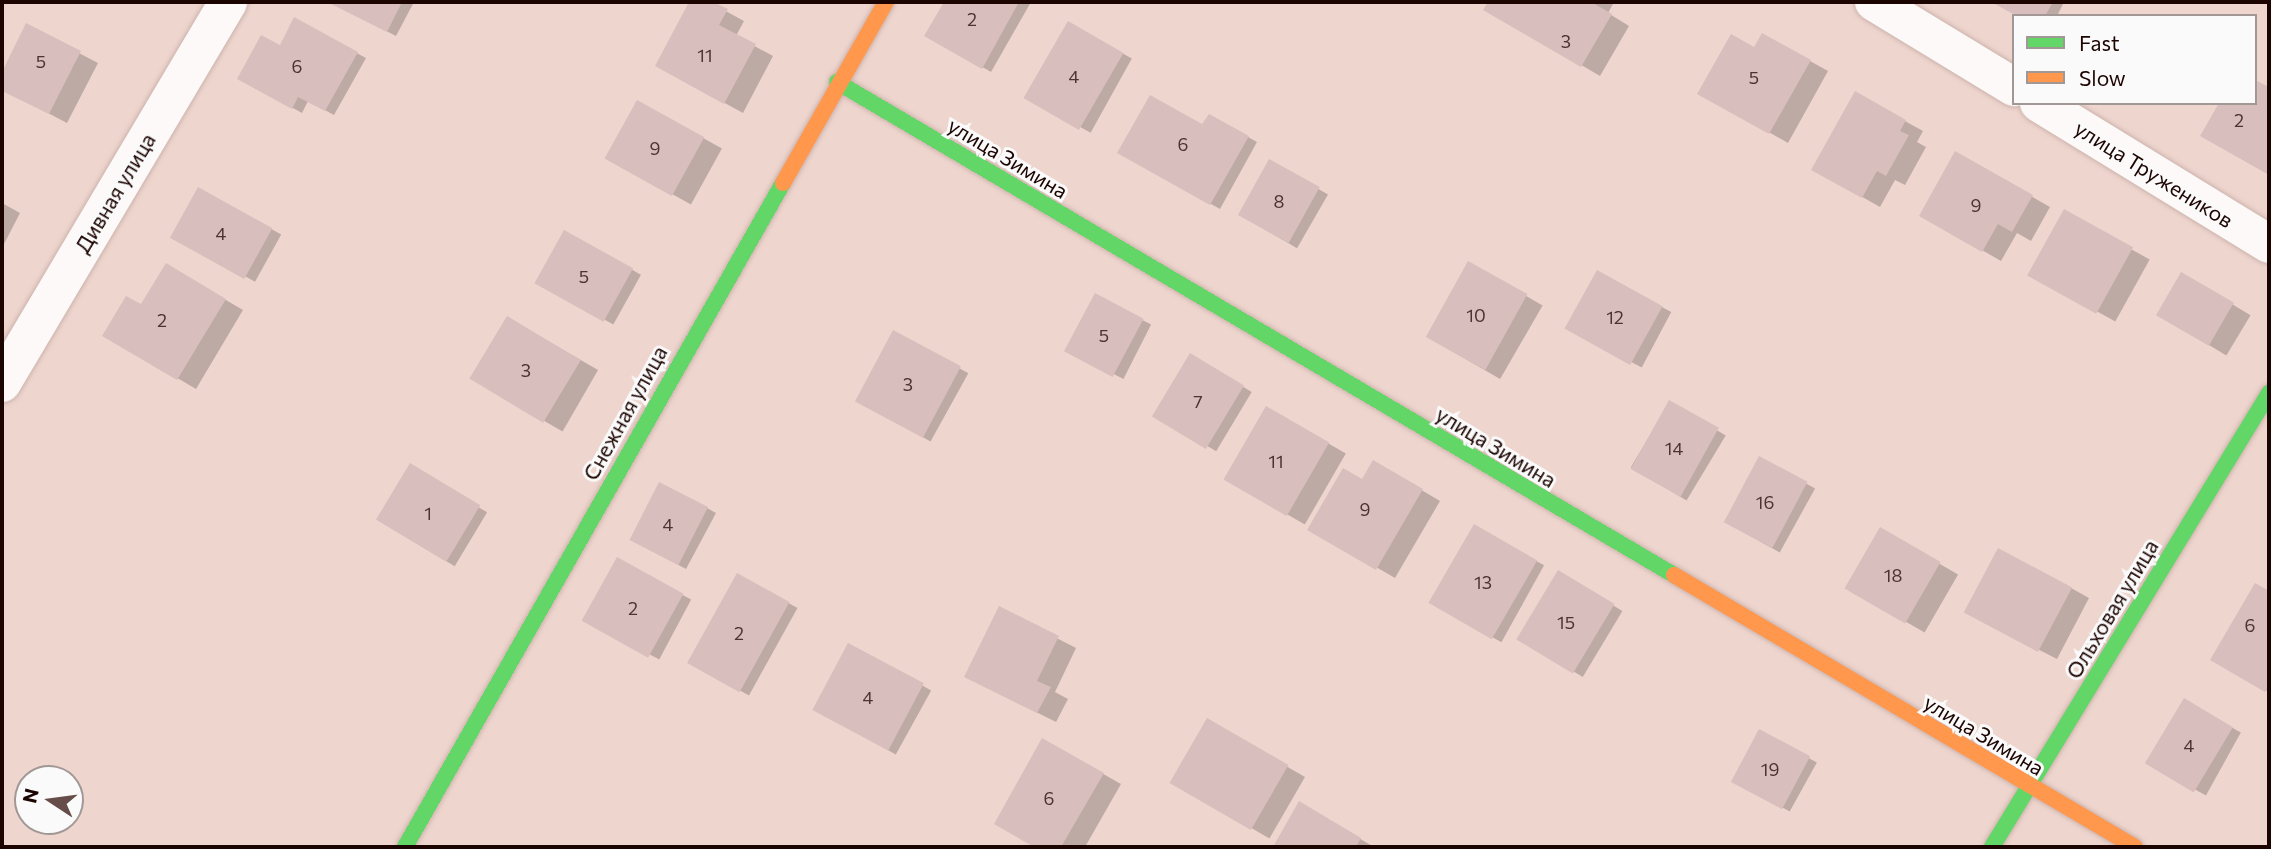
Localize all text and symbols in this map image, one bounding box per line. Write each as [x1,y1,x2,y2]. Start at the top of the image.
house number: 2 [967,8,977,30]
legend [2012,14,2257,105]
house number: 3 [1561,30,1571,52]
text: Fast [2079,30,2120,55]
house number: 11 [697,44,713,66]
house number: 5 [36,50,46,72]
house number: 6 [292,55,302,77]
house number: 4 [1069,65,1079,87]
text: Slow [2079,65,2126,90]
house number: 5 [1749,66,1759,88]
house number: 2 [2234,109,2244,131]
street label: улица Зимина [943,112,1073,204]
street label: улица Тружеников [2070,115,2238,233]
street label: Дивная улица [69,129,161,257]
house number: 6 [1178,133,1188,155]
house number: 9 [650,137,660,159]
house number: 8 [1274,190,1284,212]
house number: 9 [1971,194,1981,216]
house number: 4 [216,222,226,244]
house number: 5 [579,265,589,287]
house number: 10 [1466,304,1486,326]
house number: 12 [1606,306,1624,328]
house number: 2 [157,309,167,331]
house number: 5 [1099,324,1109,346]
street label: Снежная улица [578,342,672,484]
house number: 3 [521,359,531,381]
house number: 3 [903,373,913,395]
house number: 7 [1193,390,1203,412]
street label: улица Зимина [1431,401,1561,493]
house number: 14 [1665,437,1683,459]
house number: 11 [1268,450,1284,472]
house number: 16 [1756,491,1774,513]
house number: 9 [1360,498,1370,520]
house number: 1 [424,502,432,524]
house number: 4 [663,513,673,535]
street label: Ольховая улица [2061,535,2163,683]
house number: 18 [1884,564,1902,586]
house number: 13 [1474,571,1492,593]
house number: 2 [628,597,638,619]
house number: 15 [1557,611,1575,633]
house number: 6 [2245,614,2255,636]
house number: 2 [734,622,744,644]
house number: 4 [863,686,873,708]
street label: улица Зимина [1919,689,2049,781]
house number: 4 [2184,734,2194,756]
house number: 19 [1761,758,1779,780]
north arrow [14,765,84,835]
text: N [17,786,43,805]
house number: 6 [1044,787,1054,809]

